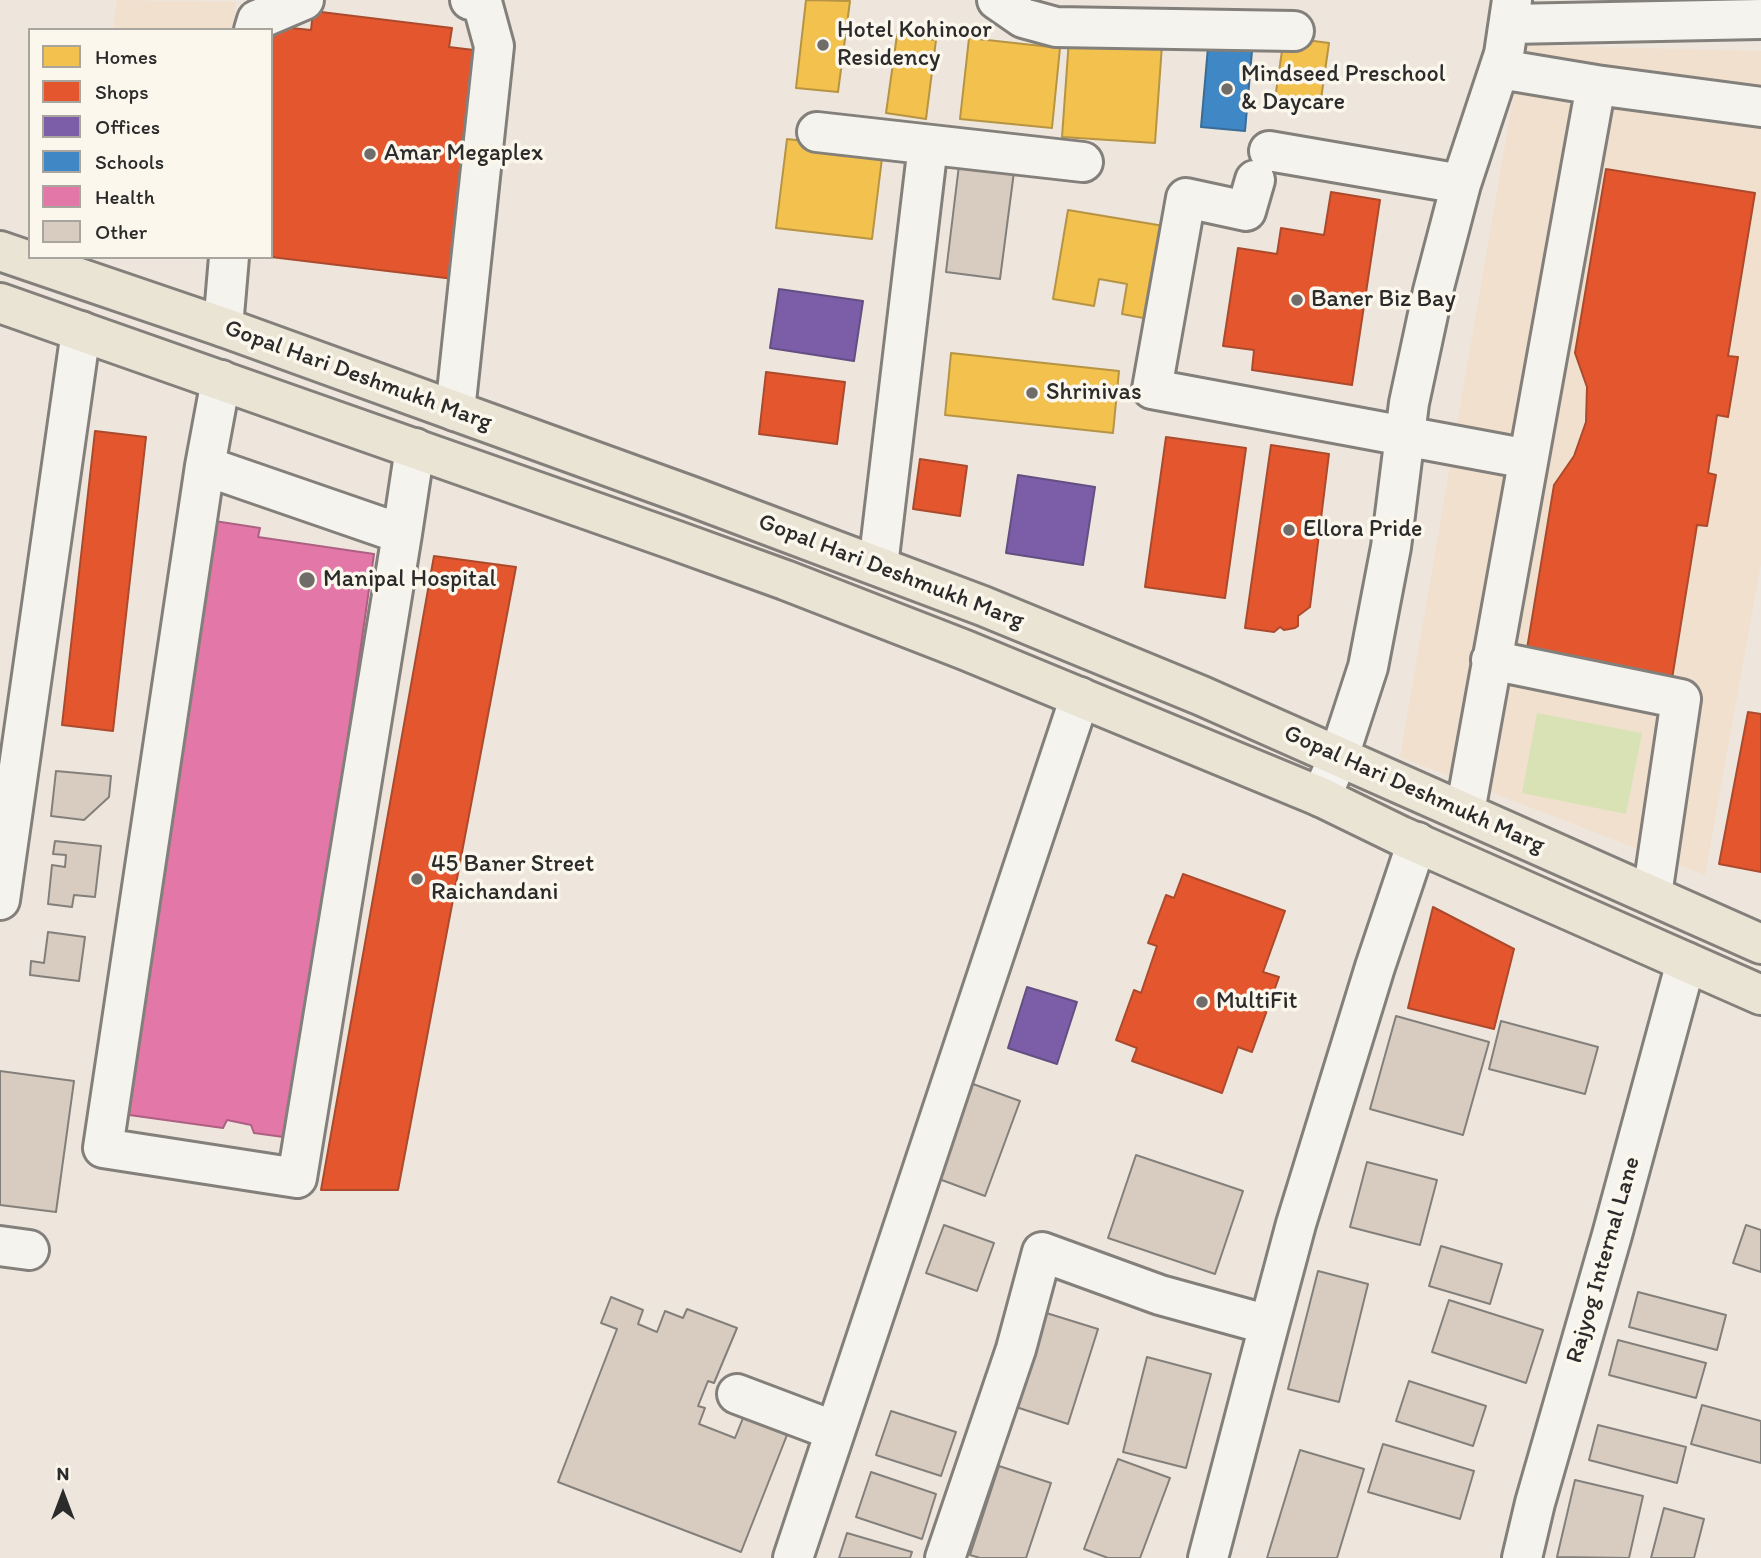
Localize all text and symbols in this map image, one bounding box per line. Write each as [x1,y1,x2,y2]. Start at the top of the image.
place label: Hotel Kohinoor Residency [837,17,992,73]
legend [28,28,273,259]
marker: Hotel Kohinoor Residency [815,37,831,53]
text: Homes [95,44,157,69]
place label: Mindseed Preschool & Daycare [1241,61,1446,117]
text: Shops [95,79,149,104]
marker: Mindseed Preschool & Daycare [1219,81,1235,97]
text: Offices [95,114,160,139]
place label: Amar Megaplex [384,140,543,168]
marker: Amar Megaplex [362,146,378,162]
text: Schools [95,149,164,174]
text: Health [95,184,155,209]
text: Other [95,219,147,244]
place label: Baner Biz Bay [1311,286,1456,314]
marker: Baner Biz Bay [1289,292,1305,308]
street label: Gopal Hari Deshmukh Marg [220,314,496,438]
place label: Shrinivas [1046,379,1142,407]
marker: Shrinivas [1024,385,1040,401]
street label: Gopal Hari Deshmukh Marg [754,508,1028,636]
place label: Ellora Pride [1303,516,1422,544]
marker: Ellora Pride [1281,522,1297,538]
place label: Manipal Hospital [323,566,496,594]
marker: Manipal Hospital [297,570,317,590]
street label: Gopal Hari Deshmukh Marg [1279,719,1549,861]
place label: 45 Baner Street Raichandani [431,851,594,907]
marker: 45 Baner Street Raichandani [409,871,425,887]
place label: MultiFit [1216,988,1298,1016]
marker: MultiFit [1194,994,1210,1010]
street label: Rajyog Internal Lane [1561,1153,1647,1367]
north arrow [28,1460,98,1530]
text: N [57,1462,69,1485]

